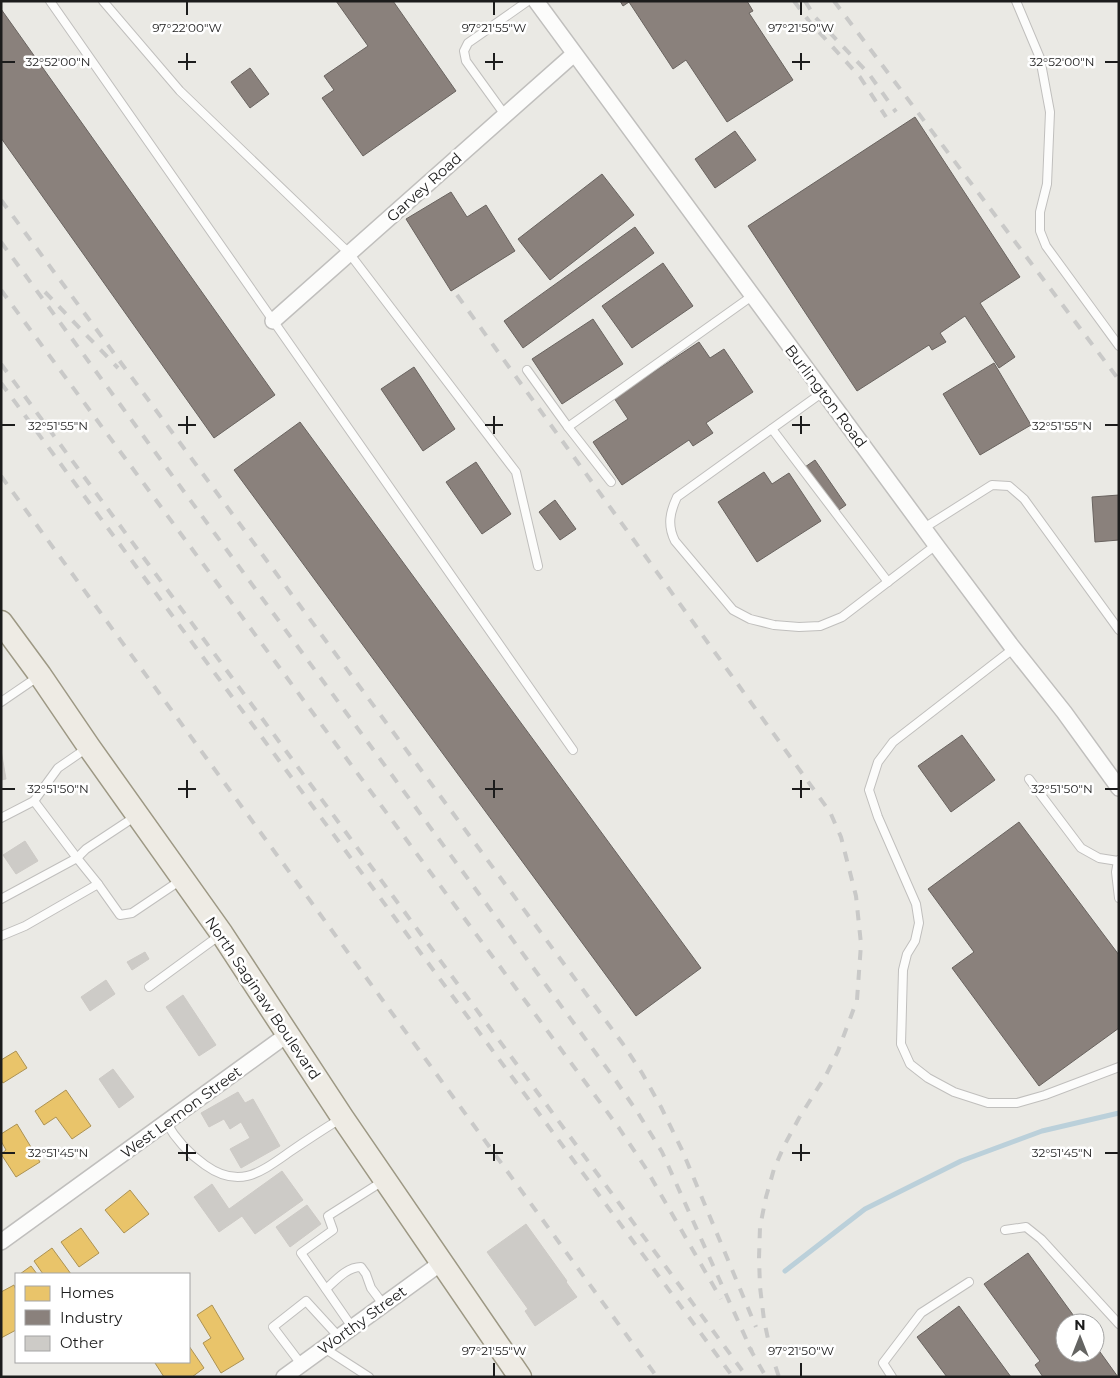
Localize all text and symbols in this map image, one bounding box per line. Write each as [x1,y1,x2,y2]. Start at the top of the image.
text: 97°22'00"W [152,20,222,35]
text: 97°21'55"W [462,20,526,35]
text: 97°21'50"W [768,20,834,35]
text: 32°52'00"N [26,54,90,69]
text: 32°52'00"N [1030,54,1094,69]
street label: Garvey Road [382,148,466,226]
street label: Burlington Road [781,341,871,451]
text: 32°51'55"N [28,418,88,433]
text: 32°51'55"N [1032,418,1092,433]
text: 32°51'50"N [27,781,89,796]
text: 32°51'50"N [1031,781,1093,796]
street label: North Saginaw Boulevard [201,913,325,1083]
street label: West Lemon Street [117,1062,245,1162]
text: 32°51'45"N [28,1145,88,1160]
text: 32°51'45"N [1032,1145,1092,1160]
legend [15,1273,190,1363]
street label: Worthy Street [314,1282,410,1358]
text: Homes [60,1283,114,1302]
text: Industry [60,1308,123,1327]
north arrow [1055,1313,1105,1363]
text: N [1074,1316,1086,1334]
text: Other [60,1333,104,1352]
text: 97°21'55"W [462,1343,526,1358]
text: 97°21'50"W [768,1343,834,1358]

